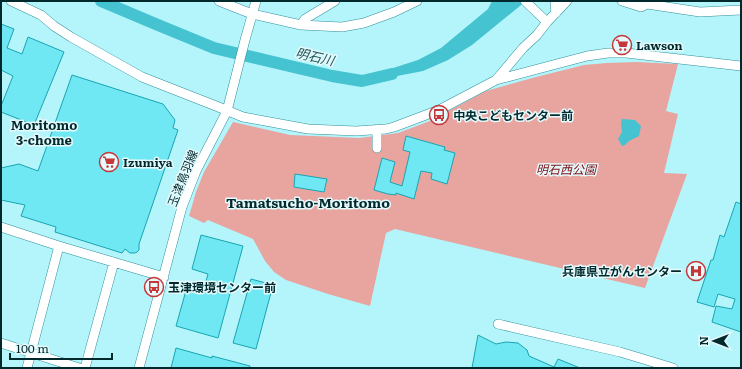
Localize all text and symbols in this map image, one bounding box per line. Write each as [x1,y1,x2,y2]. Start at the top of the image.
supermarket icon: Lawson [611,34,633,56]
place label: Lawson [636,36,683,54]
water label: 明石川 [294,42,338,70]
bus stop icon: 中央こどもセンター前 [428,104,450,126]
place label: 中央こどもセンター前 [453,106,573,124]
district label: Moritomo 3-chome [11,115,77,149]
street label: 玉津鳥羽線 [162,147,202,209]
supermarket icon: Izumiya [98,151,120,173]
place label: Izumiya [123,153,173,171]
park label: 明石西公園 [536,160,598,178]
district label: Tamatsucho-Moritomo [226,192,390,212]
hospital icon: 兵庫県立がんセンター [685,260,707,282]
place label: 兵庫県立がんセンター [562,262,682,280]
bus stop icon: 玉津環境センター前 [143,276,165,298]
place label: 玉津環境センター前 [168,278,276,296]
north arrow [694,321,734,361]
scale bar [10,335,112,361]
text: N [695,336,711,346]
text: 100 m [16,339,49,357]

